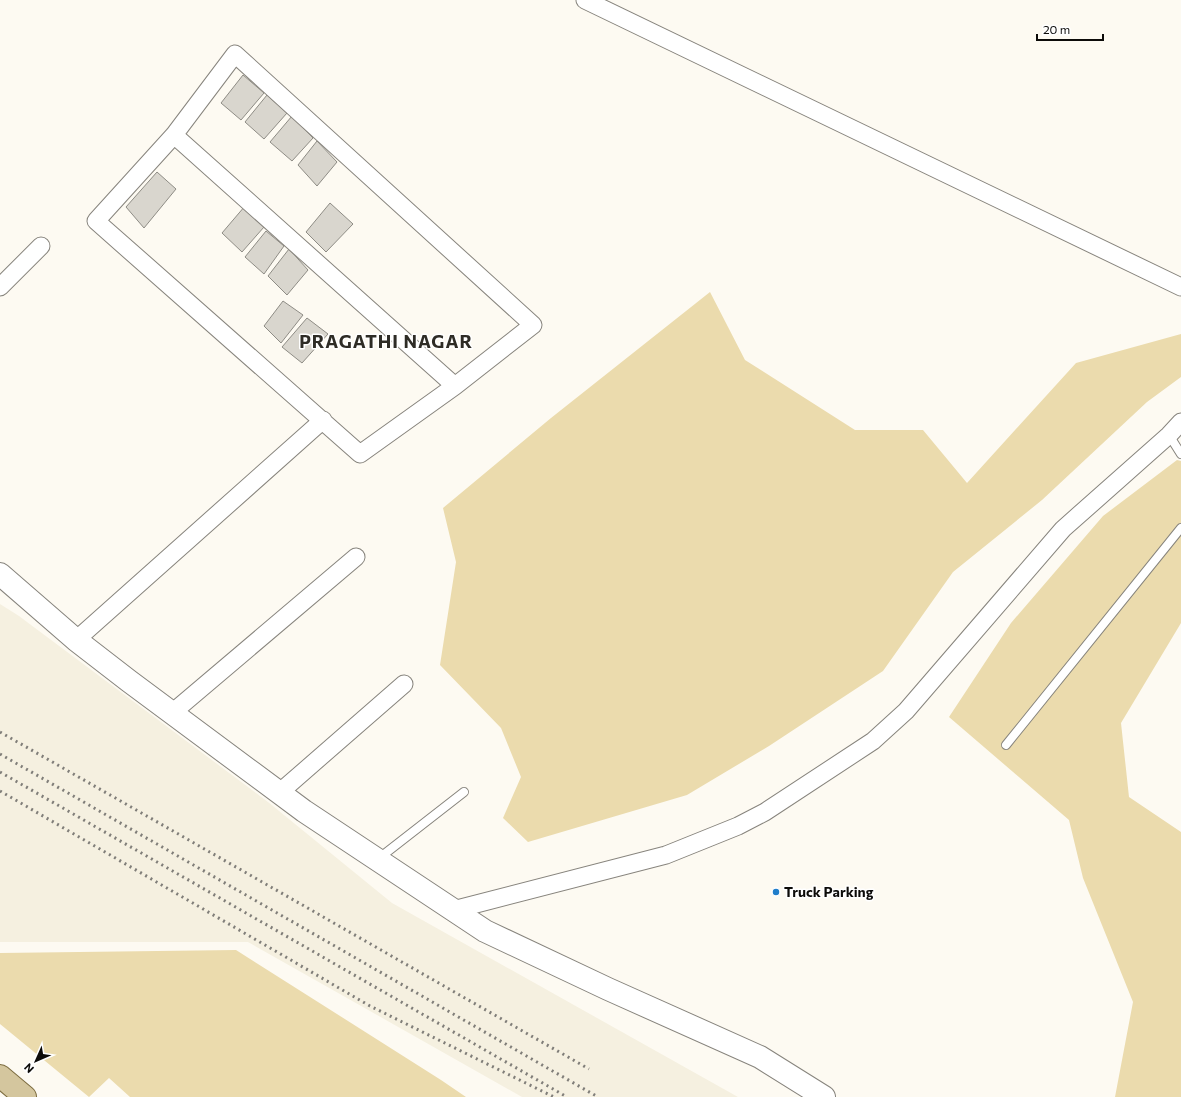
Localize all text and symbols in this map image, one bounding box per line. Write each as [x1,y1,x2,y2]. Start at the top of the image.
scale bar [1037,16,1103,42]
text: 20 m [1043,22,1070,36]
district label: PRAGATHI NAGAR [299,330,473,352]
place label: Truck Parking [784,883,874,900]
marker: Truck Parking [771,887,781,897]
north arrow [16,1041,56,1081]
text: N [21,1061,36,1076]

